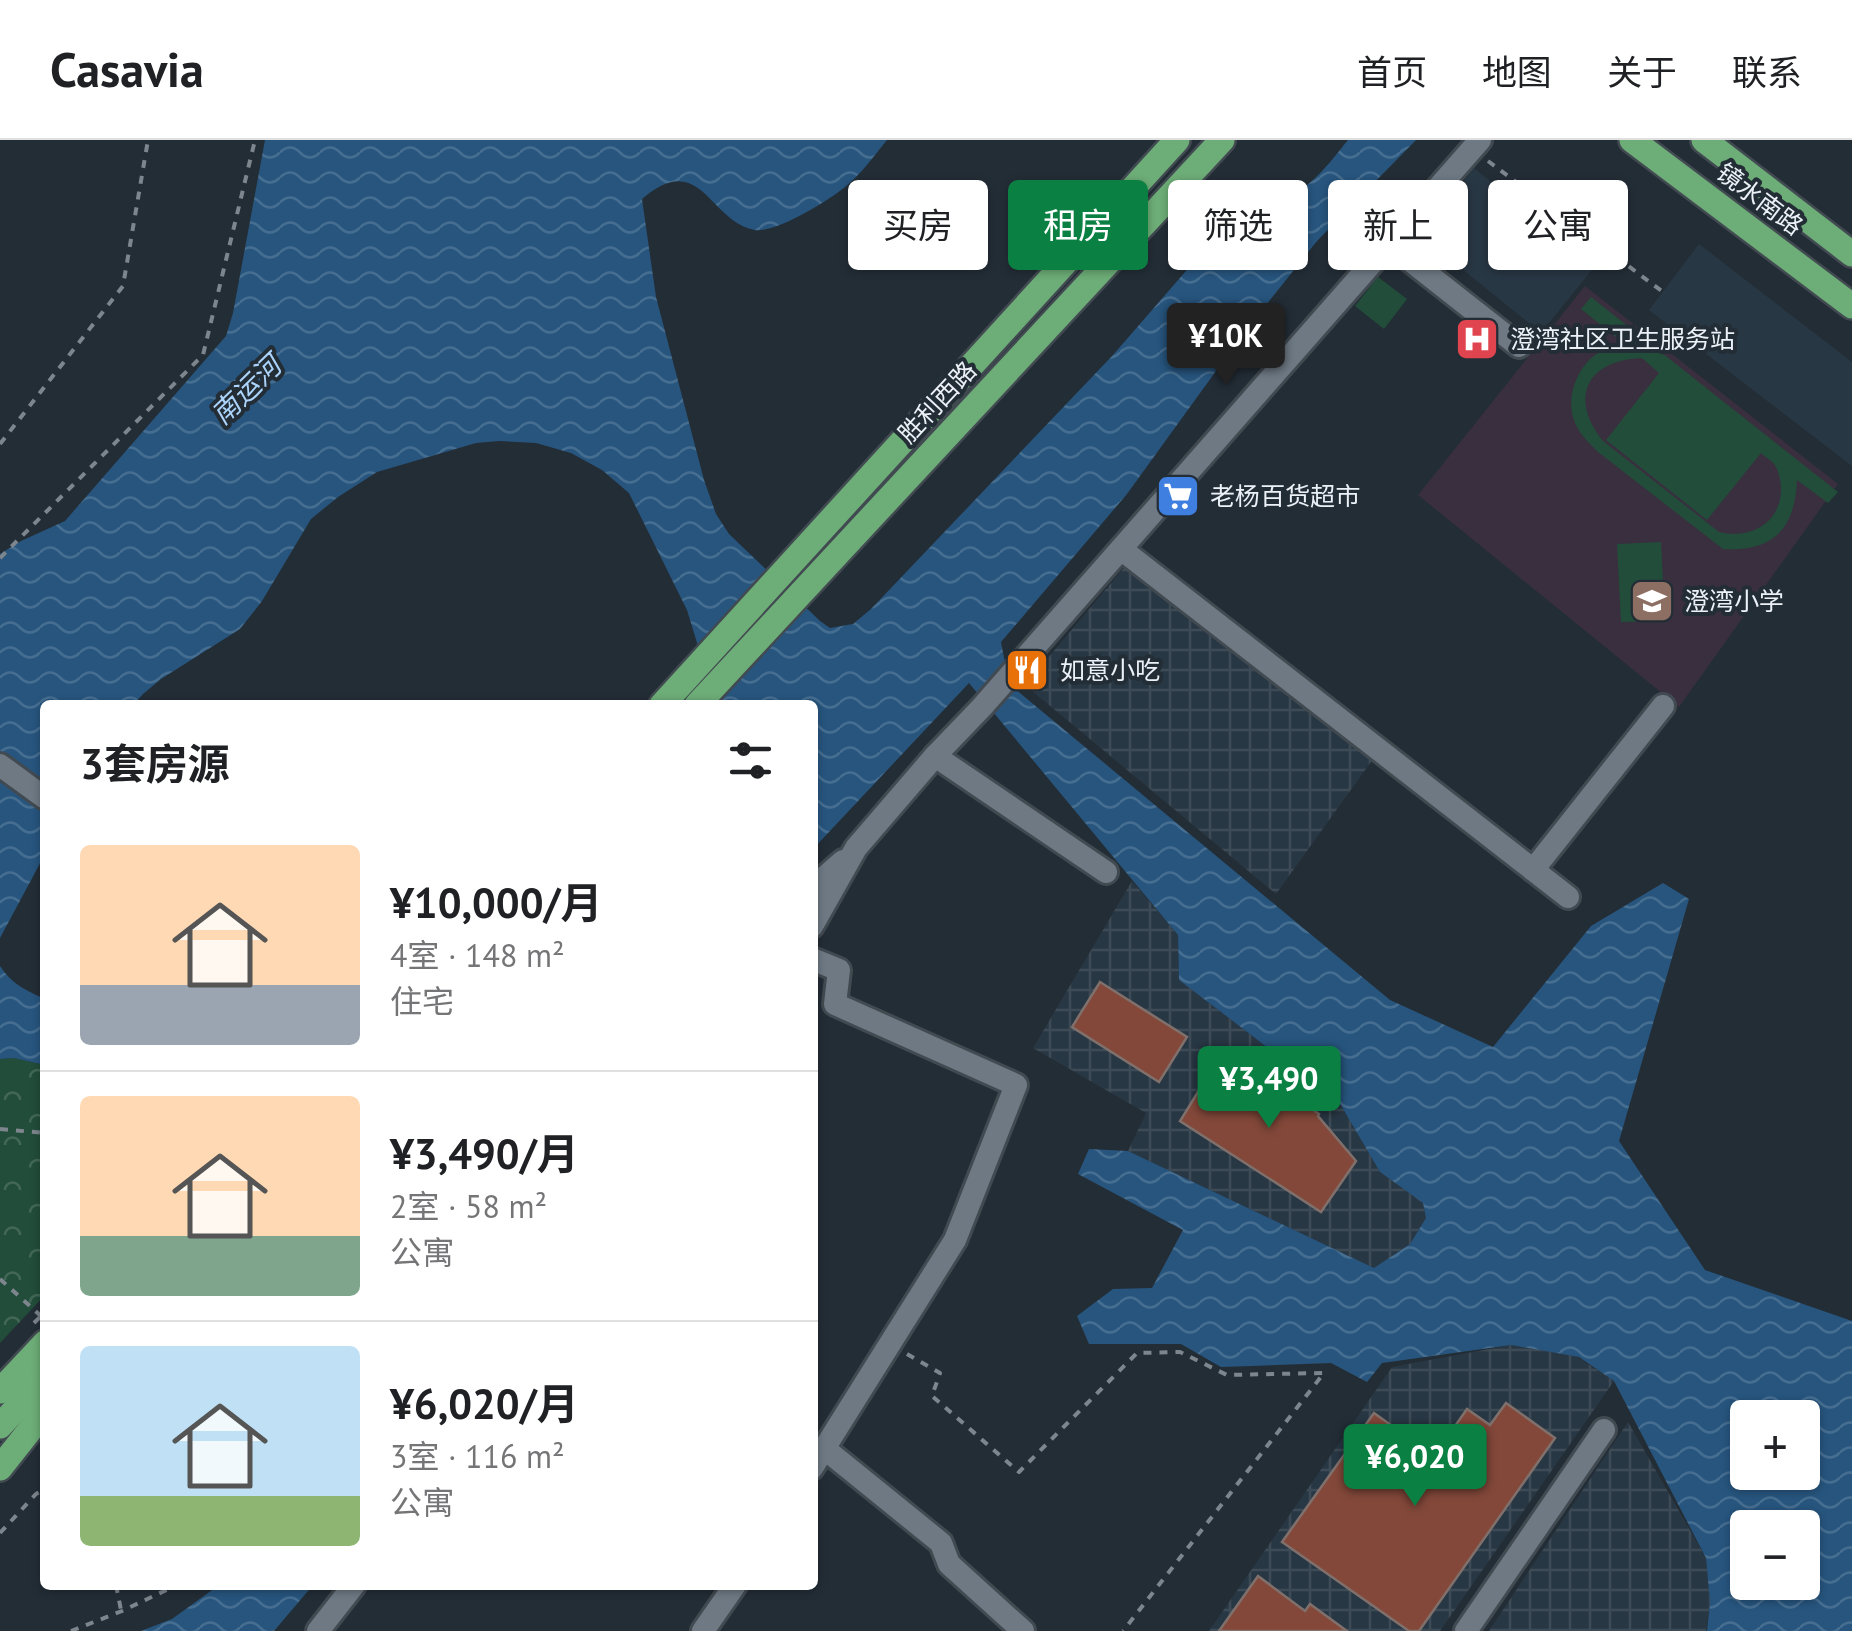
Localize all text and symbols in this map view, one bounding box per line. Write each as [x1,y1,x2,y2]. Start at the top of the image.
text: Casavia [50,38,204,100]
text: 首页 [1357,49,1427,95]
text: 地图 [1482,49,1552,95]
text: 关于 [1607,49,1677,95]
text: 联系 [1732,49,1802,95]
street label: 镜水南路 [1710,156,1810,242]
chip: 买房 [848,180,988,270]
chip: 租房 [1008,180,1148,270]
chip: 筛选 [1168,180,1308,270]
chip: 新上 [1328,180,1468,270]
chip: 公寓 [1488,180,1628,270]
pin: ¥10K [1167,303,1285,388]
text: ¥10K [1189,314,1263,356]
hospital icon: 澄湾社区卫生服务站 [1454,316,1500,362]
place label: 澄湾社区卫生服务站 [1510,323,1735,355]
water label: 南运河 [203,344,292,432]
street label: 胜利西路 [891,355,983,449]
supermarket icon: 老杨百货超市 [1155,473,1201,519]
place label: 老杨百货超市 [1210,480,1360,512]
school or university icon: 澄湾小学 [1629,578,1675,624]
place label: 澄湾小学 [1684,585,1784,617]
restaurant icon: 如意小吃 [1004,647,1050,693]
place label: 如意小吃 [1060,654,1160,686]
icon: filters [723,733,778,788]
text: 3套房源 [80,736,230,791]
text: ¥10,000/月 [390,875,603,930]
icon: home [160,885,280,1005]
text: 4室 · 148 m² [390,934,565,976]
text: 住宅 [390,980,454,1022]
pin: ¥3,490 [1188,1046,1350,1131]
text: ¥3,490 [1220,1057,1318,1099]
text: ¥3,490/月 [390,1126,579,1181]
icon: home [160,1136,280,1256]
text: 2室 · 58 m² [390,1185,547,1227]
text: 公寓 [390,1231,454,1273]
text: ¥6,020/月 [390,1376,579,1431]
icon: home [160,1386,280,1506]
map controls [1730,1400,1820,1600]
button: + [1730,1400,1820,1490]
pin: ¥6,020 [1334,1424,1496,1509]
text: 3室 · 116 m² [390,1435,565,1477]
text: ¥6,020 [1366,1435,1464,1477]
text: 公寓 [390,1481,454,1523]
button: − [1730,1510,1820,1600]

